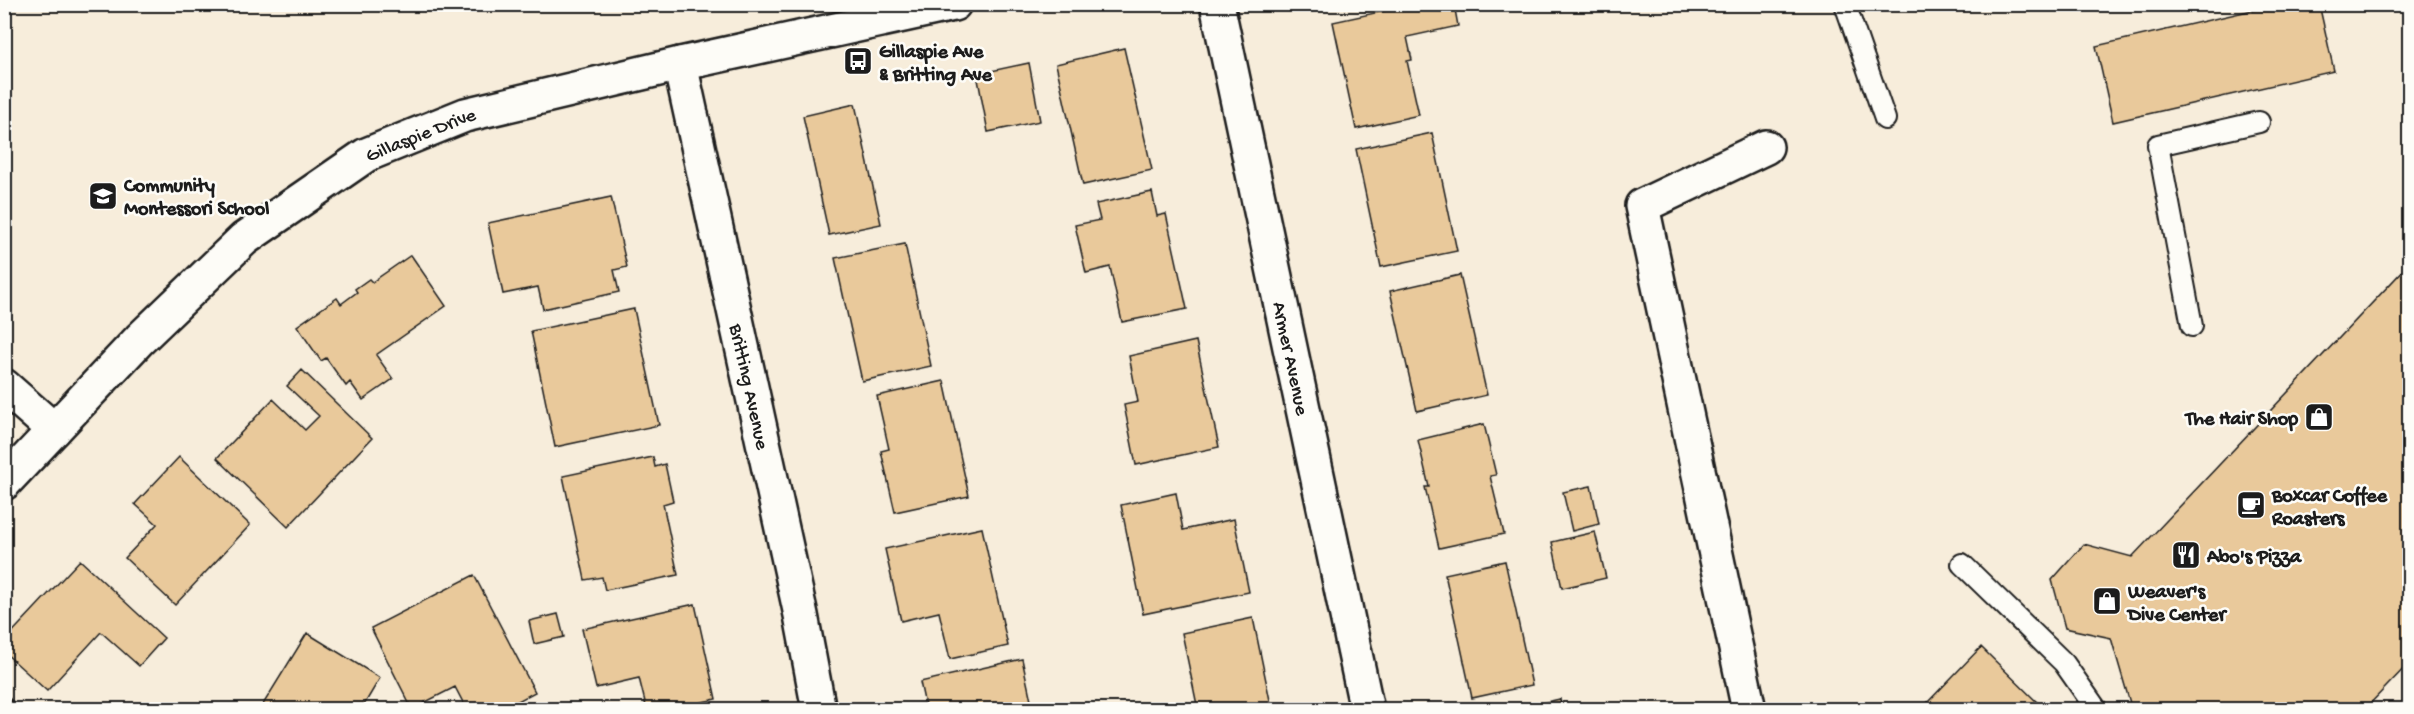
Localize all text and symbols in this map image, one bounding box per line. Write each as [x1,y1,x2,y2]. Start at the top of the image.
place label: Gillaspie Ave & Britting Ave [879,42,992,88]
bus stop icon: Gillaspie Ave & Britting Ave [842,45,874,77]
street label: Gillaspie Drive [363,105,479,169]
place label: Community Montessori School [123,176,270,222]
school or university icon: Community Montessori School [87,180,119,212]
street label: Armer Avenue [1266,300,1312,418]
street label: Britting Avenue [722,321,772,453]
shop icon: The Hair Shop [2303,401,2335,433]
place label: The Hair Shop [2184,409,2298,432]
place label: Boxcar Coffee Roasters [2271,486,2388,532]
cafe icon: Boxcar Coffee Roasters [2235,489,2267,521]
restaurant icon: Abo's Pizza [2170,539,2202,571]
place label: Abo's Pizza [2206,547,2302,570]
place label: Weaver's Dive Center [2126,582,2227,628]
shop icon: Weaver's Dive Center [2091,585,2123,617]

